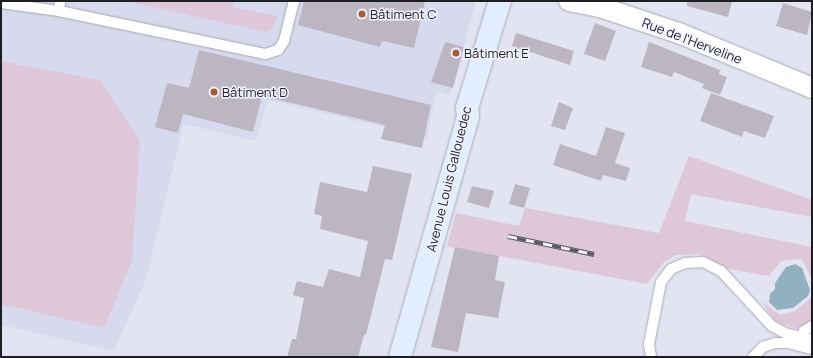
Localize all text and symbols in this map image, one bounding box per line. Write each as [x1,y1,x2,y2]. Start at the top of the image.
place label: Bâtiment C [370,6,437,22]
marker: Bâtiment C [357,9,367,19]
street label: Rue de l'Herveline [640,15,744,67]
place label: Bâtiment E [464,45,529,61]
marker: Bâtiment E [451,48,461,58]
place label: Bâtiment D [222,84,288,100]
marker: Bâtiment D [209,87,219,97]
street label: Avenue Louis Gallouedec [423,105,475,253]

